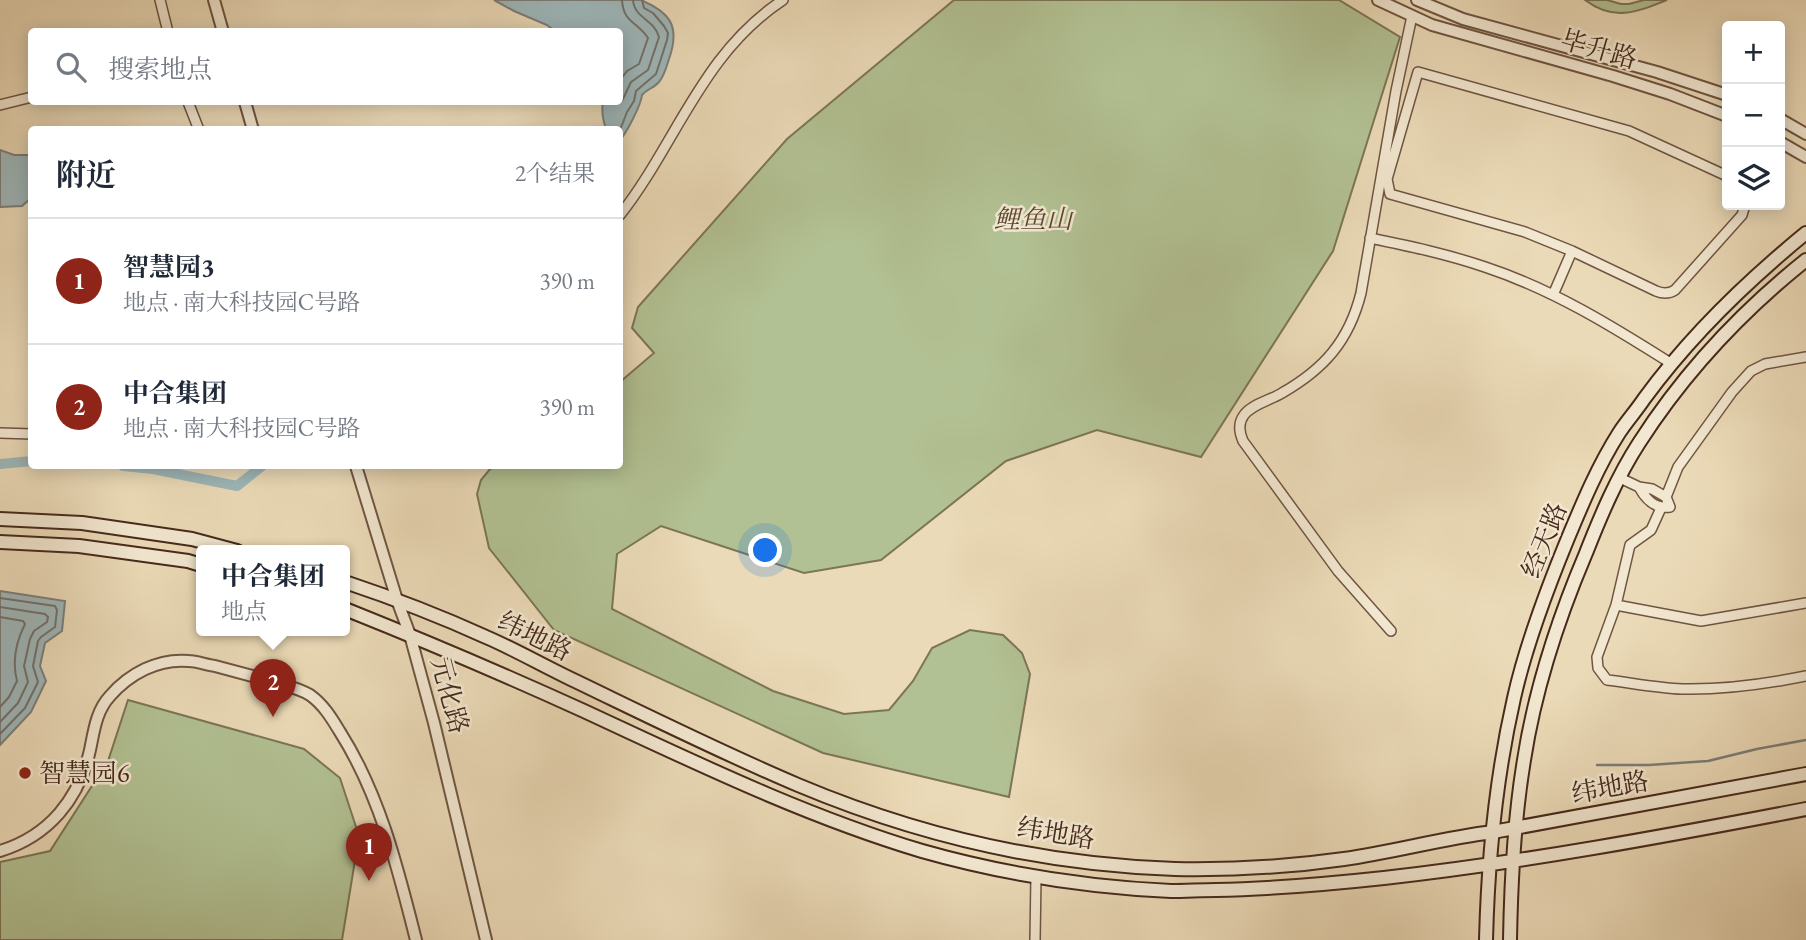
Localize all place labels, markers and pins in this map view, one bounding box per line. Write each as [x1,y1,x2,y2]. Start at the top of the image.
pin: 2 [250,659,296,717]
place label: 智慧园6 [39,756,129,790]
marker: 智慧园6 [17,765,33,781]
pin: 1 [346,823,392,881]

